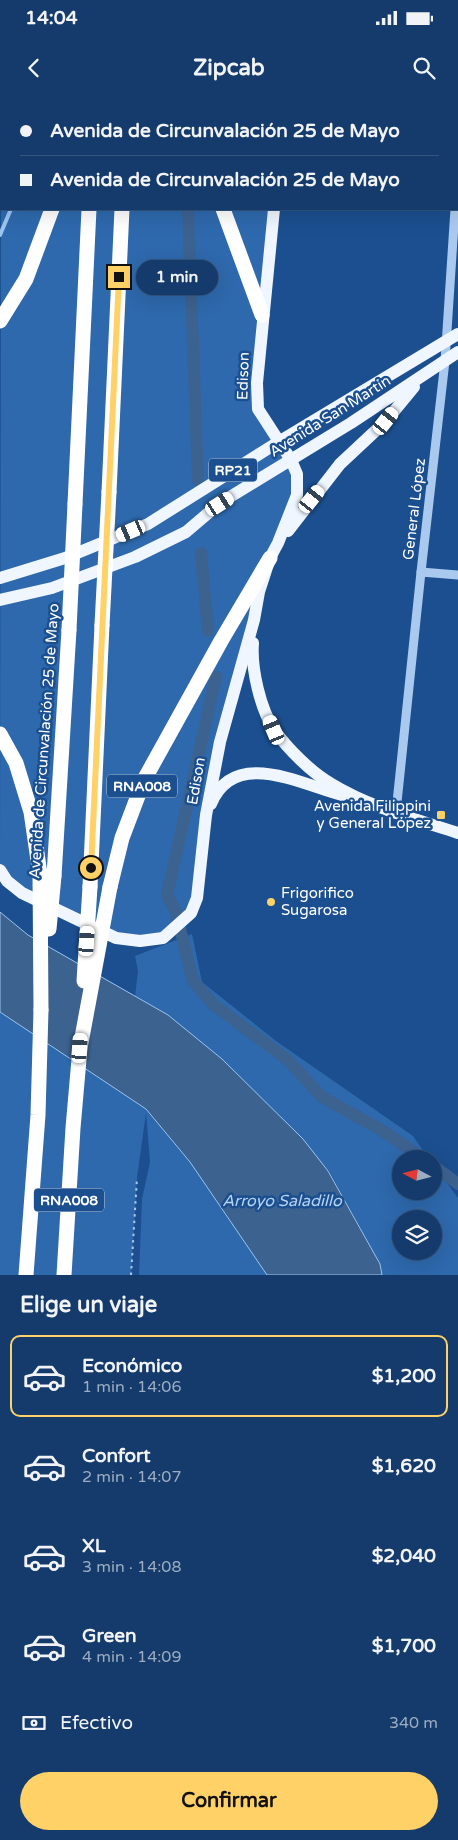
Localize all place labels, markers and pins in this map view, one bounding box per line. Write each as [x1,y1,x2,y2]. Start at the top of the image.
place label: Avenida Filippini y General López [314,797,431,832]
marker: Avenida Filippini y General López [435,809,447,821]
place label: Frigorifico Sugarosa [281,884,354,919]
marker: Frigorifico Sugarosa [265,896,277,908]

